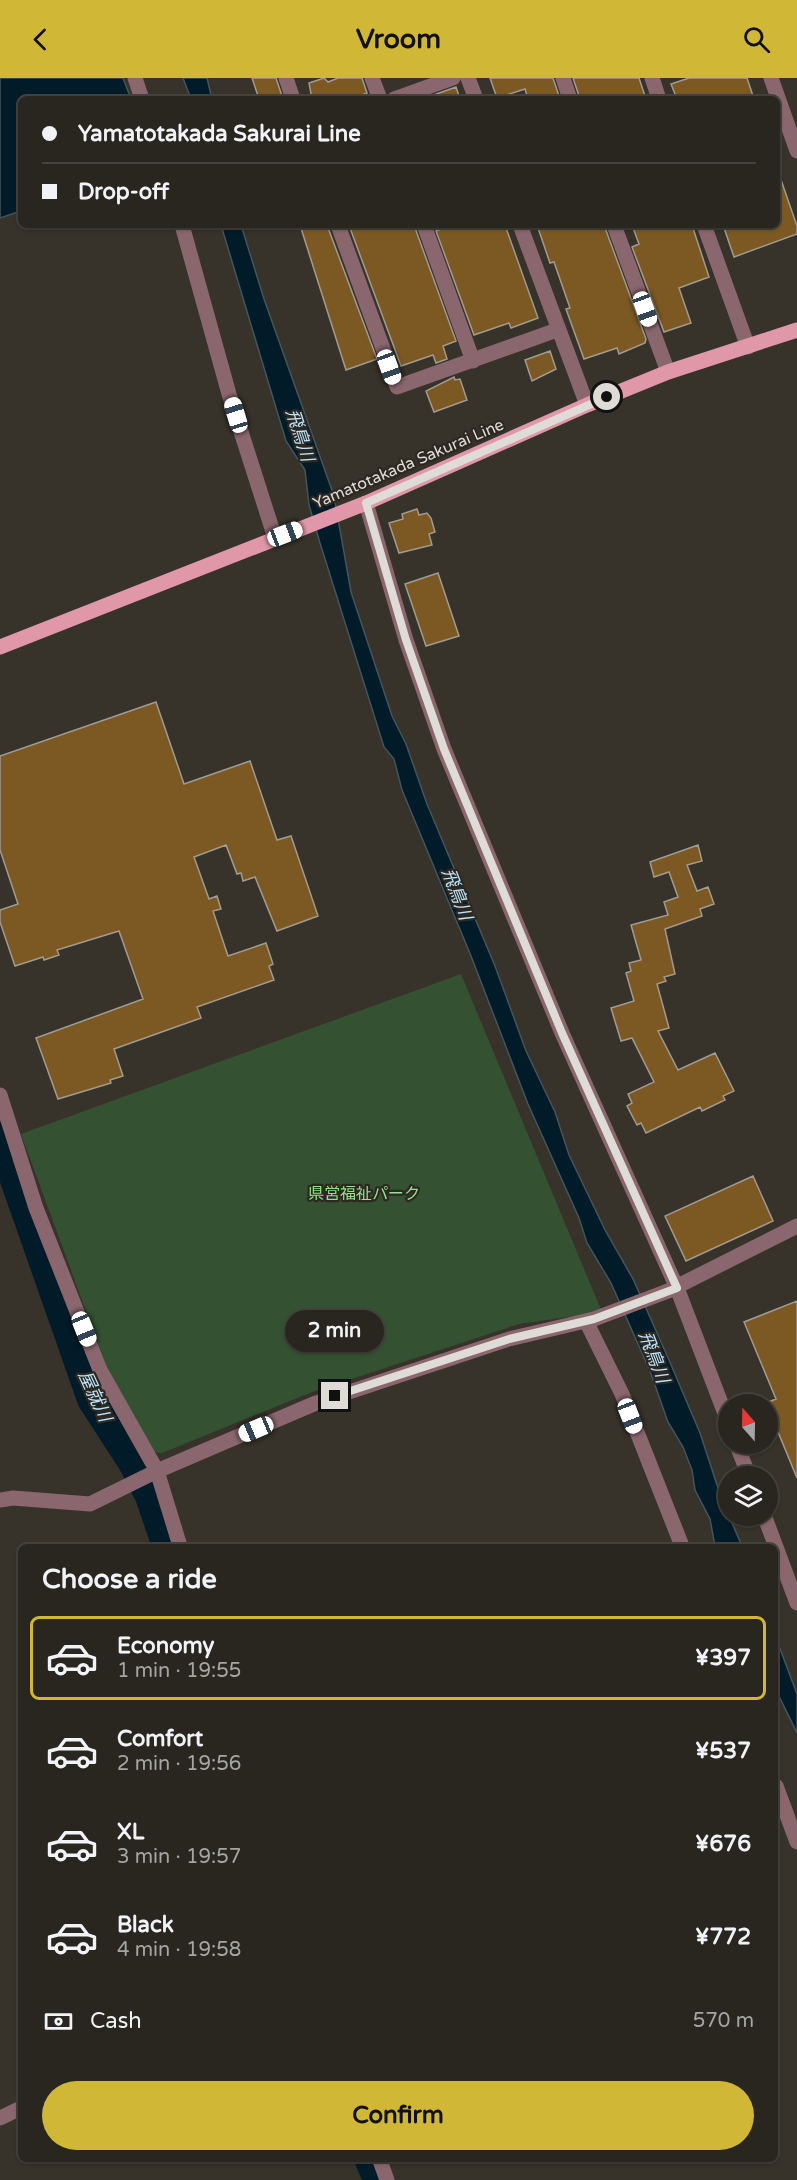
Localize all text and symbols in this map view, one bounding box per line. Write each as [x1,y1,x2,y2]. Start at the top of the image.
icon: back [24,23,57,56]
text: Vroom [356,23,441,56]
icon: search [740,23,773,56]
text: Yamatotakada Sakurai Line [78,121,361,147]
text: Drop-off [78,179,169,205]
car [630,289,660,329]
car [374,347,404,387]
route start [593,383,620,410]
car [222,395,250,435]
water label: 飛鳥川 [281,406,319,466]
street label: Yamatotakada Sakurai Line [310,415,507,513]
car [265,519,305,549]
water label: 飛鳥川 [437,865,478,925]
park label: 県営福祉パーク [308,1184,420,1204]
car [69,1309,99,1349]
callout: 2 min [286,1309,385,1351]
text: 2 min [308,1319,361,1343]
water label: 飛鳥川 [634,1328,675,1388]
water label: 屋就川 [74,1367,117,1427]
route end [321,1382,348,1409]
north arrow [718,1394,778,1454]
map controls [718,1394,778,1526]
car [615,1396,645,1436]
car [236,1414,276,1444]
button: layers [718,1466,778,1526]
text: Choose a ride [42,1563,217,1596]
icon: car [45,1631,99,1685]
text: Economy [117,1633,214,1659]
text: ¥397 [695,1645,751,1671]
text: 1 min · 19:55 [117,1659,241,1683]
icon: car [45,1724,99,1778]
text: Comfort [117,1726,203,1752]
text: ¥537 [695,1738,751,1764]
text: 2 min · 19:56 [117,1752,241,1776]
icon: car [45,1817,99,1871]
text: XL [117,1819,144,1845]
text: ¥676 [695,1831,751,1857]
text: 3 min · 19:57 [117,1845,241,1869]
icon: car [45,1910,99,1964]
text: Black [117,1912,174,1938]
text: ¥772 [695,1924,751,1950]
text: 4 min · 19:58 [117,1938,241,1962]
icon: cash [42,2005,75,2038]
text: Cash [90,2008,142,2034]
text: 570 m [693,2009,754,2033]
button: Confirm [42,2081,754,2150]

